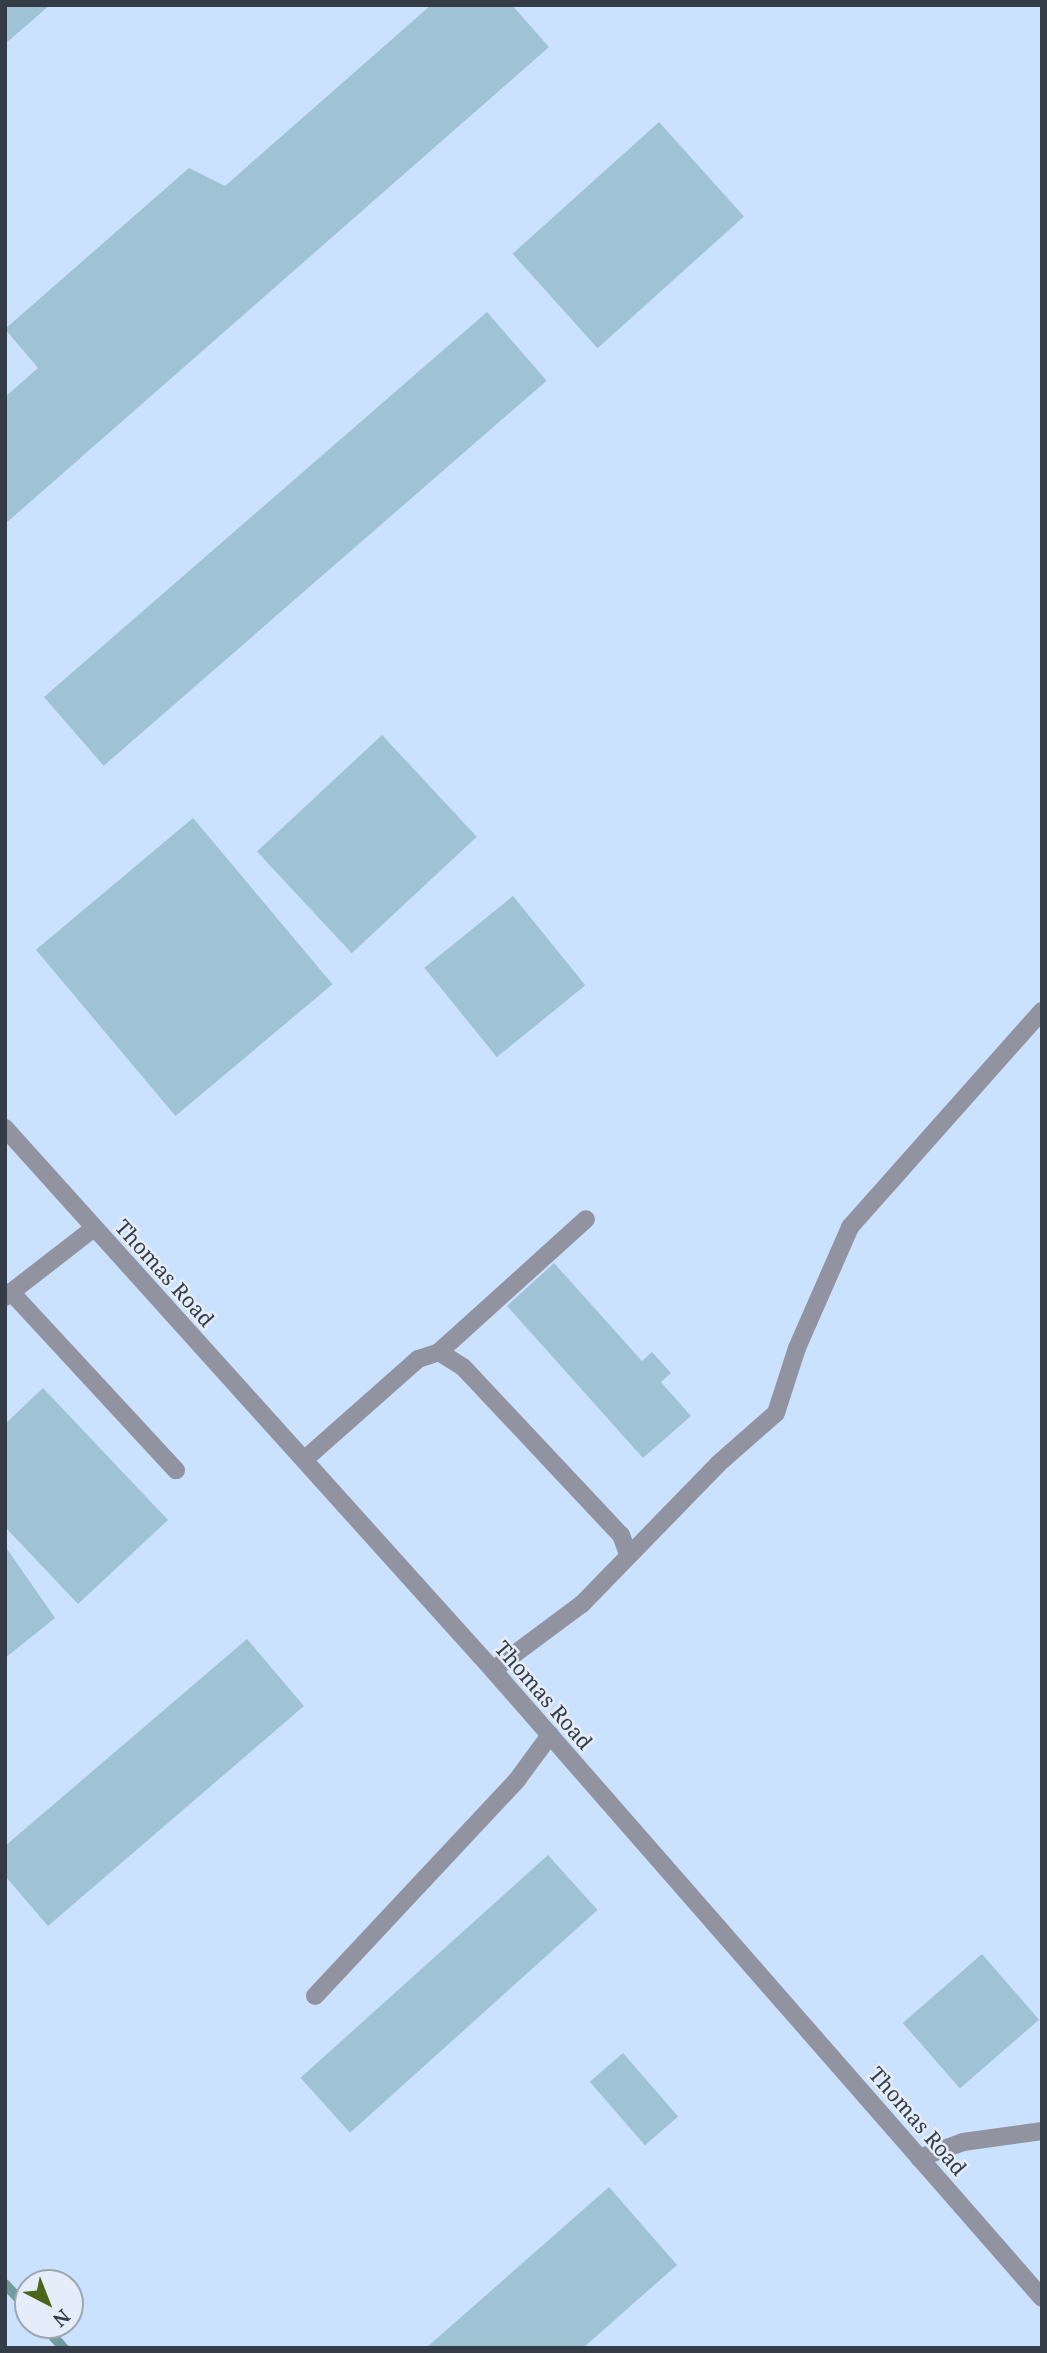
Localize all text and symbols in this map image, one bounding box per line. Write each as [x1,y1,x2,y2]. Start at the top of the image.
street label: Thomas Road [110,1214,220,1332]
street label: Thomas Road [490,1636,598,1754]
street label: Thomas Road [864,2062,972,2180]
north arrow [14,2269,84,2339]
text: N [47,2303,76,2333]

